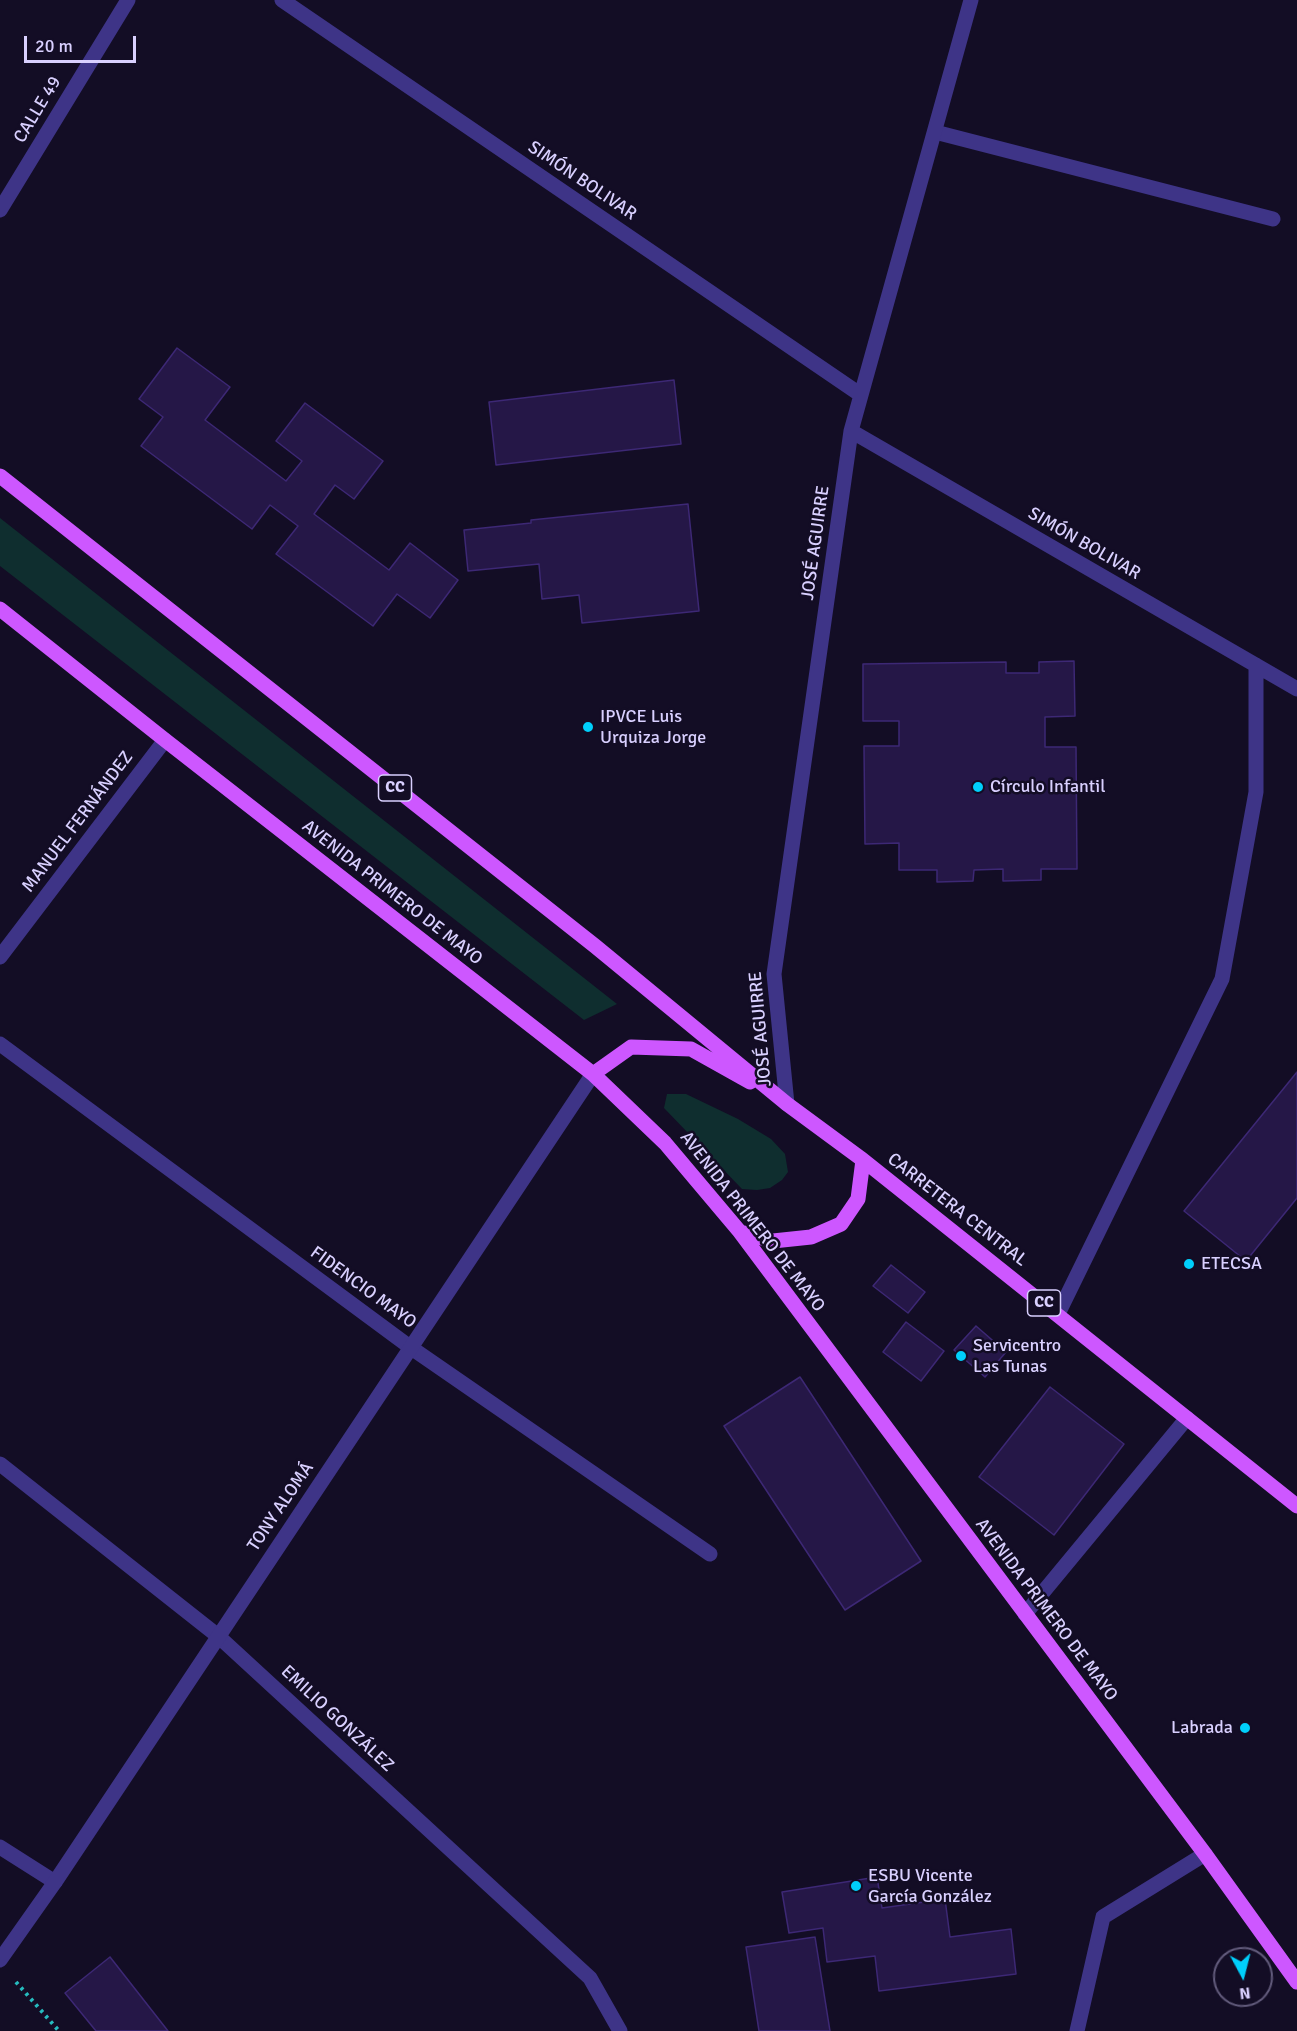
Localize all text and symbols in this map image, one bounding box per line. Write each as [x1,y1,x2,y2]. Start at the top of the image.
scale bar [27,24,140,62]
text: 20 m [35,35,73,57]
street label: CALLE 49 [10,73,66,147]
street label: SIMÓN BOLIVAR [524,137,640,225]
street label: JOSÉ AGUIRRE [797,484,835,602]
street label: SIMÓN BOLIVAR [1024,503,1144,585]
place label: IPVCE Luis Urquiza Jorge [600,706,706,748]
marker: IPVCE Luis Urquiza Jorge [581,720,595,734]
street label: MANUEL FERNÁNDEZ [18,747,138,897]
road number: CC [378,775,412,801]
place label: Círculo Infantil [990,776,1105,798]
marker: Círculo Infantil [971,780,985,794]
street label: AVENIDA PRIMERO DE MAYO [298,816,486,970]
street label: JOSÉ AGUIRRE [745,971,777,1087]
street label: AVENIDA PRIMERO DE MAYO [675,1128,829,1316]
street label: CARRETERA CENTRAL [883,1149,1031,1271]
street label: FIDENCIO MAYO [306,1242,420,1334]
place label: ETECSA [1201,1253,1262,1275]
marker: ETECSA [1182,1257,1196,1271]
road number: CC [1028,1290,1060,1316]
place label: Servicentro Las Tunas [973,1335,1061,1378]
marker: Servicentro Las Tunas [954,1349,968,1363]
street label: TONY ALOMÁ [243,1458,319,1556]
street label: AVENIDA PRIMERO DE MAYO [970,1514,1122,1706]
street label: EMILIO GONZÁLEZ [276,1661,398,1777]
place label: Labrada [1171,1717,1233,1739]
marker: Labrada [1238,1721,1252,1735]
place label: ESBU Vicente García González [868,1865,992,1908]
marker: ESBU Vicente García González [849,1879,863,1893]
north arrow [1213,1947,1273,2007]
text: N [1238,1982,1252,2003]

